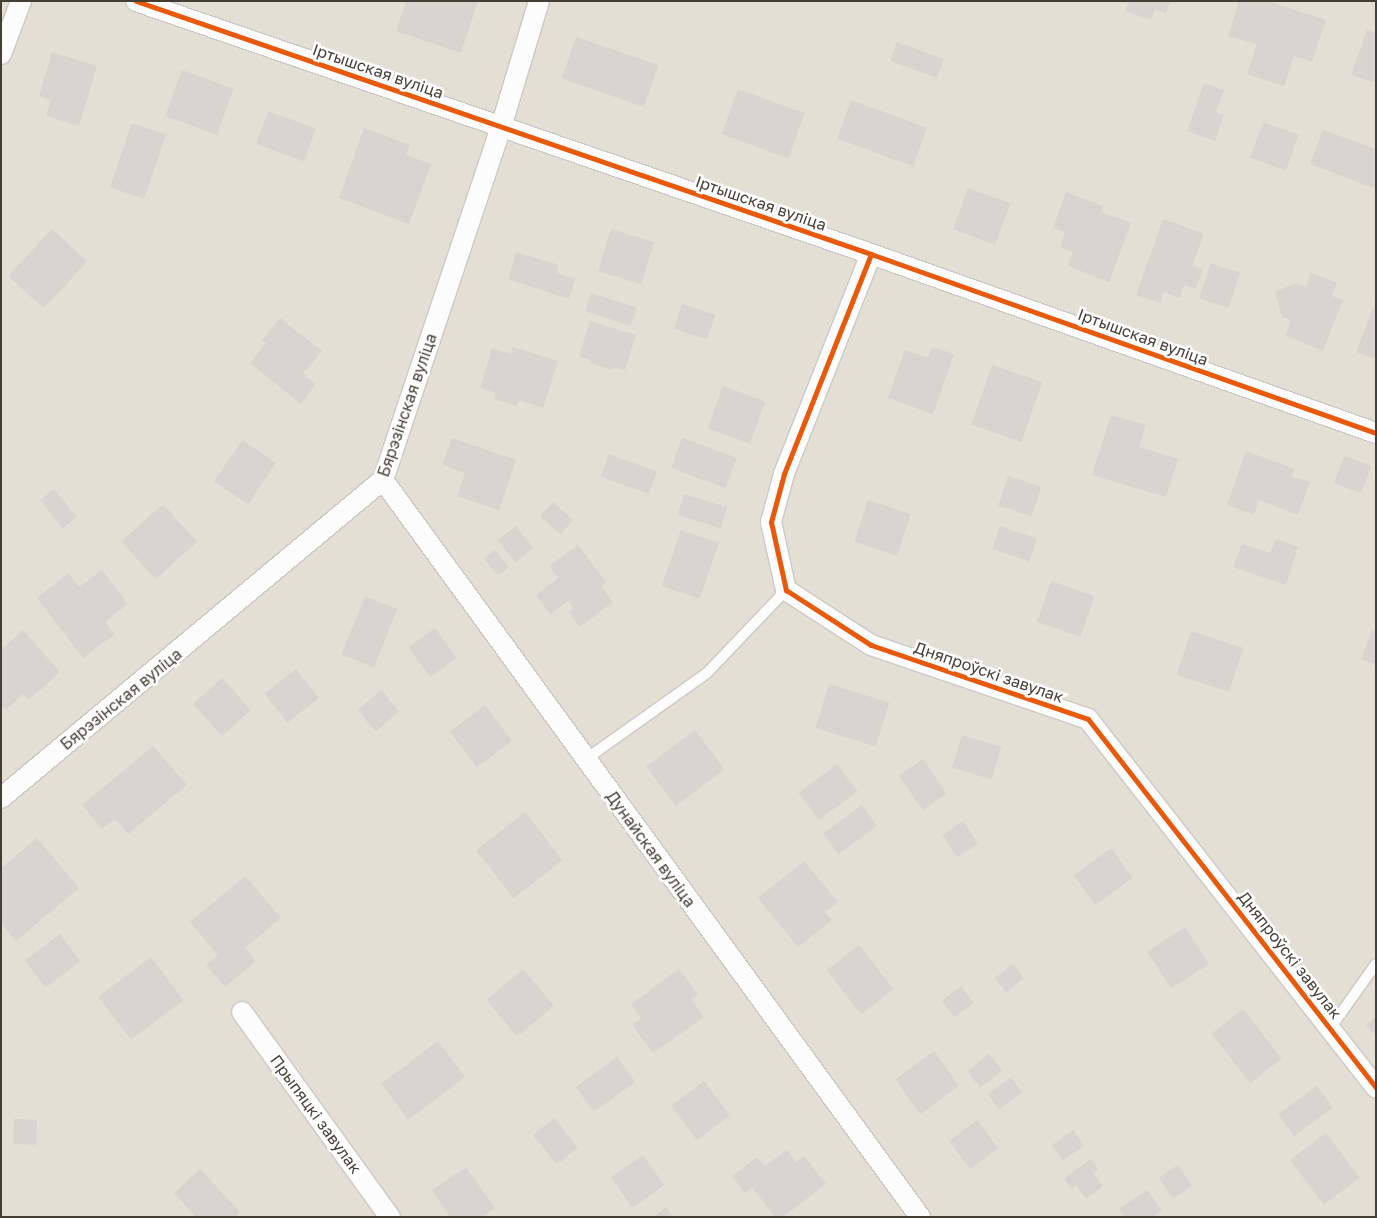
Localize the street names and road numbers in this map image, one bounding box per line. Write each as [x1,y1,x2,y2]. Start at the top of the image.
street label: Іртышская вуліца [310,40,446,102]
street label: Іртышская вуліца [693,172,829,234]
street label: Іртышская вуліца [1075,305,1211,369]
street label: Бярэзінская вуліца [373,331,441,479]
street label: Дняпроўскі завулак [912,637,1066,707]
street label: Бярэзінская вуліца [56,644,186,754]
street label: Дунайская вуліца [602,787,700,911]
street label: Дняпроўскі завулак [1234,887,1346,1023]
street label: Прыпяцкі завулак [266,1051,366,1177]

